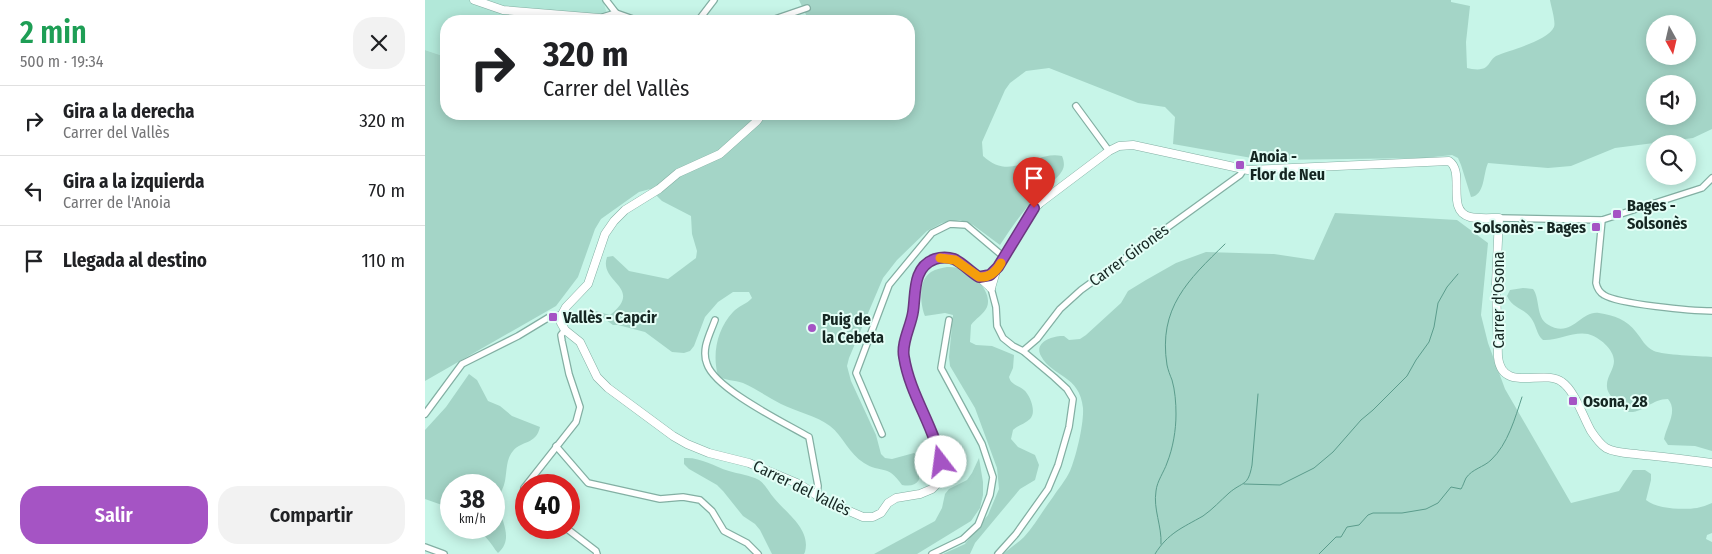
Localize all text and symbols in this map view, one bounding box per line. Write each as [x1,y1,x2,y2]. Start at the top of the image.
text: 2 min [20,15,87,51]
north arrow [1646,15,1696,65]
map controls [1646,15,1696,185]
button: close [353,17,405,69]
text: 320 m [543,33,629,75]
icon: right [460,35,525,100]
text: 500 m · 19:34 [20,52,103,71]
text: Carrer del Vallès [543,75,689,102]
button: sound [1646,75,1696,125]
text: Gira a la derecha [63,100,195,123]
icon: right [20,107,48,135]
text: 320 m [359,109,405,132]
text: Carrer del Vallès [63,123,170,142]
button: search [1646,135,1696,185]
place label: Anoia - Flor de Neu [1249,147,1325,184]
pin [1013,157,1055,208]
marker: Anoia - Flor de Neu [1234,159,1246,171]
icon: arrive [1020,164,1048,192]
text: Gira a la izquierda [63,170,205,193]
icon: left [20,177,48,205]
text: 70 m [369,179,405,202]
text: Carrer de l'Anoia [63,193,171,212]
place label: Bages - Solsonès [1627,196,1687,233]
marker: Bages - Solsonès [1611,208,1623,220]
place label: Solsonès - Bages [1474,218,1586,237]
street label: Carrer Gironès [1086,220,1173,290]
marker: Solsonès - Bages [1590,221,1602,233]
icon: arrive [20,247,48,275]
text: Llegada al destino [63,249,207,272]
text: 110 m [361,249,405,272]
street label: Carrer d'Osona [1489,251,1508,349]
place label: Vallès - Capcir [562,308,657,327]
place label: Puig de la Cebeta [822,310,884,347]
marker: Vallès - Capcir [547,311,559,323]
marker: Puig de la Cebeta [806,322,818,334]
place label: Osona, 28 [1583,392,1648,411]
marker: Osona, 28 [1567,395,1579,407]
position arrow [914,435,966,487]
street label: Carrer del Vallès [750,456,854,520]
speed limit sign: 40 [515,474,580,539]
text: 38 [460,485,485,515]
button: Salir [20,486,208,544]
button: Compartir [218,486,405,544]
text: km/h [459,512,486,526]

